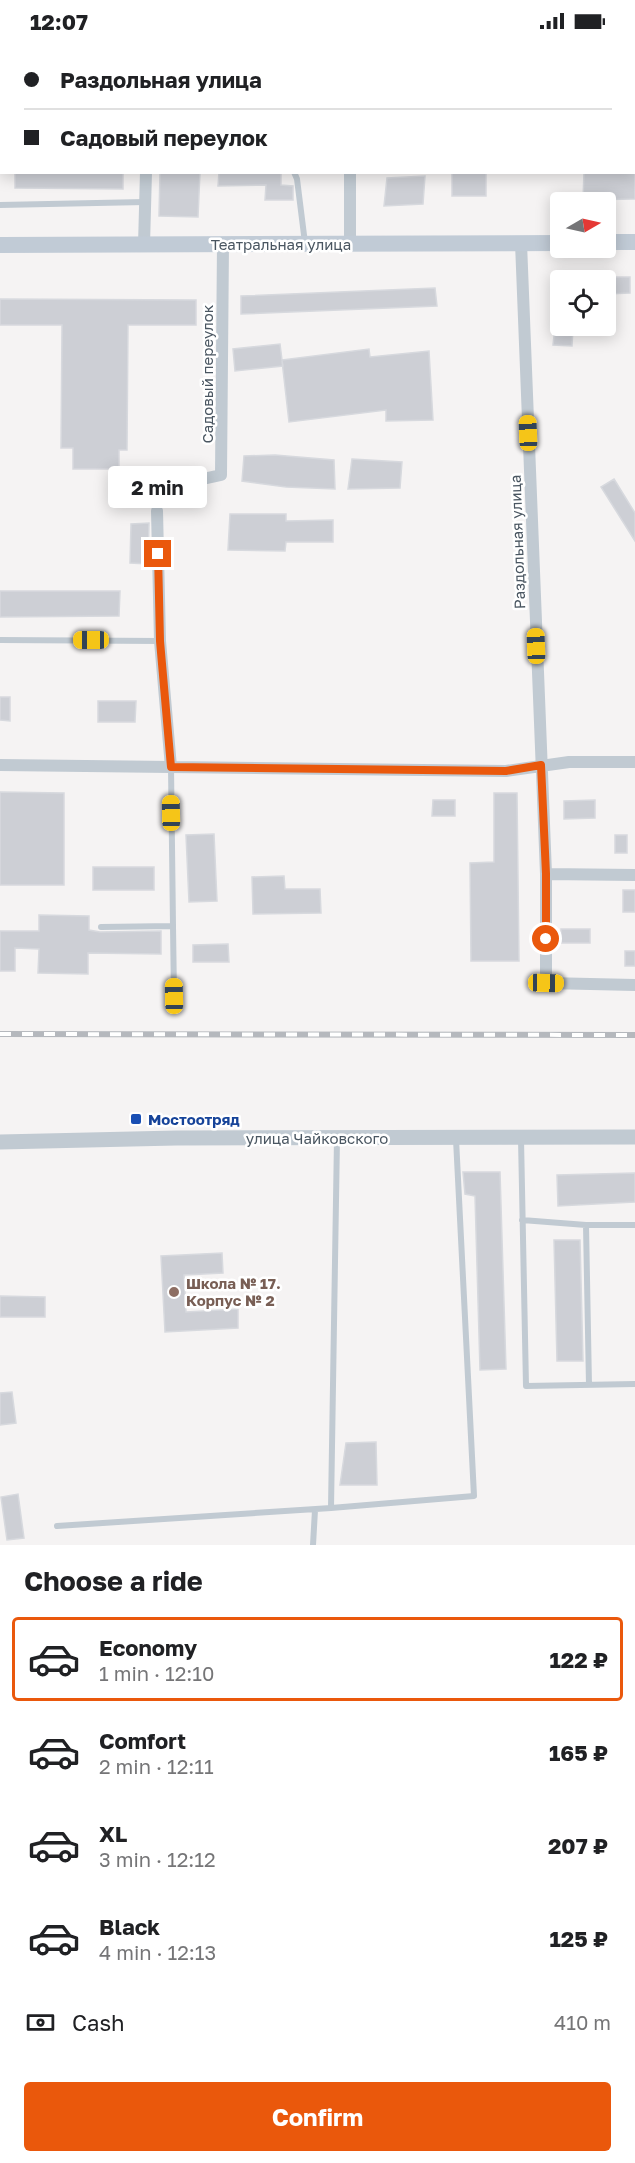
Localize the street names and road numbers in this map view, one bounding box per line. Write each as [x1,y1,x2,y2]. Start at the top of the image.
street label: Театральная улица [211,235,351,253]
street label: Садовый переулок [198,304,216,443]
street label: Раздольная улица [506,474,528,610]
street label: улица Чайковского [246,1129,388,1147]

